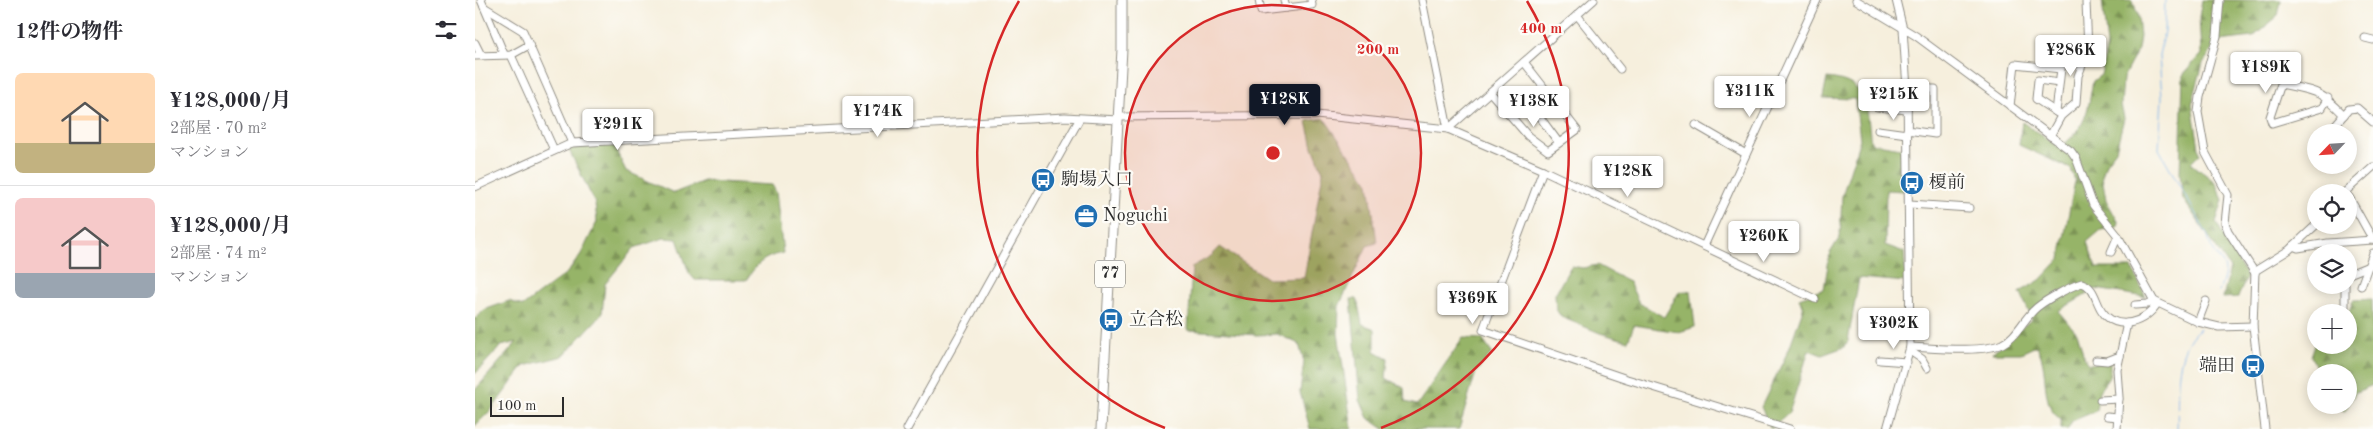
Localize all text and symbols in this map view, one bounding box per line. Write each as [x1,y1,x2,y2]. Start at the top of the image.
icon: filters [432,16,460,44]
text: 12件の物件 [15,22,123,43]
text: 400 m [1520,22,1562,37]
pin: ¥286K [2036,34,2106,77]
text: 200 m [1357,43,1399,58]
text: ¥286K [2046,43,2096,59]
pin: ¥189K [2231,52,2301,94]
text: ¥189K [2241,60,2291,76]
pin: ¥311K [1715,76,1785,118]
pin: ¥215K [1859,78,1929,121]
pin: ¥128K [1250,84,1320,126]
text: ¥311K [1725,84,1775,100]
pin: ¥138K [1499,86,1569,128]
text: ¥215K [1869,87,1919,103]
text: ¥128,000/月 [170,91,292,112]
text: ¥128K [1260,92,1310,108]
icon: home [55,93,115,153]
text: ¥138K [1509,94,1559,110]
pin: ¥174K [843,96,913,138]
text: ¥174K [853,104,903,120]
pin: ¥291K [583,108,653,151]
text: ¥291K [593,117,643,133]
text: 2部屋 · 70 m² [170,121,267,137]
north arrow [2307,124,2357,174]
map controls [2307,124,2357,414]
centre of rings [1264,144,1282,162]
text: マンション [170,145,249,161]
pin: ¥128K [1593,156,1663,198]
text: ¥128K [1603,164,1653,180]
bus stop icon: 駒場入口 [1030,167,1056,193]
place label: 駒場入口 [1061,169,1133,189]
bus stop icon: 榎前 [1899,170,1925,196]
place label: 榎前 [1929,172,1965,192]
button: locate [2307,184,2357,234]
office icon: Noguchi [1073,203,1099,229]
place label: Noguchi [1103,207,1168,225]
text: ¥128,000/月 [170,216,292,237]
icon: home [55,218,115,278]
pin: ¥260K [1729,220,1799,263]
text: ¥260K [1739,229,1789,245]
button: layers [2307,244,2357,294]
text: 2部屋 · 74 m² [170,246,267,262]
road number: 77 [1095,260,1125,288]
text: マンション [170,270,249,286]
pin: ¥369K [1438,282,1508,325]
text: ¥369K [1448,291,1498,307]
button: + [2307,304,2357,354]
bus stop icon: 立合松 [1098,307,1124,333]
pin: ¥302K [1859,308,1929,350]
place label: 立合松 [1129,309,1183,329]
text: ¥302K [1869,316,1919,332]
bus stop icon: 端田 [2240,353,2266,379]
place label: 端田 [2199,356,2235,375]
button: − [2307,364,2357,414]
scale bar [490,394,564,417]
text: 100 m [497,399,536,413]

